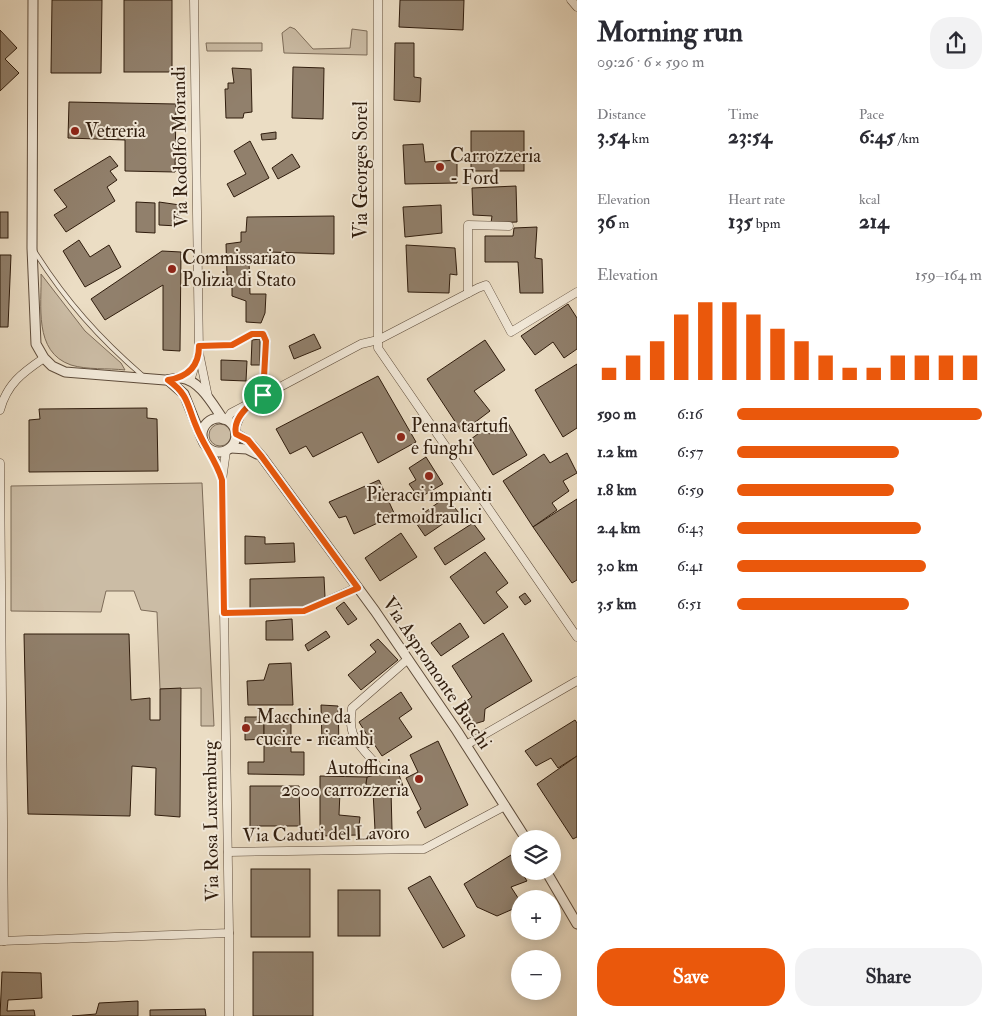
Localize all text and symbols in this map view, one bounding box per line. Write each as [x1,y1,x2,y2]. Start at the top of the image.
text: Morning run [597,15,743,50]
button: share [930,17,982,69]
text: 09:26 · 6 × 590 m [597,52,704,72]
street label: Via Rodolfo Morandi [167,66,193,228]
street label: Via Georges Sorel [349,101,373,239]
text: Distance [597,106,646,123]
text: Time [728,106,759,123]
text: Pace [859,106,884,123]
place label: Vetreria [85,119,146,143]
text: 3.54 [597,123,629,150]
text: 23:54 [728,123,772,150]
text: 6:45 [859,123,895,150]
marker: Vetreria [69,125,81,137]
text: km [629,130,649,147]
text: /km [895,130,919,147]
place label: Carrozzeria - Ford [450,144,541,190]
marker: Carrozzeria - Ford [434,161,446,173]
text: Elevation [597,191,650,208]
text: Heart rate [728,191,785,208]
text: kcal [859,191,880,208]
text: 36 [597,208,616,235]
text: 135 [728,208,753,235]
text: 214 [859,208,888,235]
text: m [616,215,629,232]
text: bpm [753,215,781,232]
place label: Commissariato Polizia di Stato [182,246,296,292]
marker: Commissariato Polizia di Stato [166,263,178,275]
text: Elevation [597,265,658,285]
text: 159–164 m [915,265,982,285]
pin [242,374,284,416]
icon: arrive [249,381,277,409]
text: 590 m [597,404,636,424]
text: 6:16 [677,404,703,424]
place label: Penna tartufi e funghi [411,414,508,460]
marker: Penna tartufi e funghi [395,431,407,443]
text: 1.2 km [597,442,637,462]
text: 6:57 [677,442,703,462]
marker: Pieracci impianti termoidraulici [423,470,435,482]
text: 1.8 km [597,480,637,500]
text: 6:59 [677,480,704,500]
place label: Pieracci impianti termoidraulici [366,483,492,529]
text: 2.4 km [597,518,640,538]
text: 6:43 [677,518,704,538]
text: 3.0 km [597,556,638,576]
text: 6:41 [677,556,703,576]
street label: Via Aspromonte Bucchi [376,592,497,754]
text: 3.5 km [597,594,636,614]
text: 6:51 [677,594,702,614]
place label: Macchine da cucire - ricambi [256,705,374,751]
marker: Macchine da cucire - ricambi [240,722,252,734]
street label: Via Rosa Luxemburg [198,740,224,902]
place label: Autofficina 2000 carrozzeria [281,756,409,802]
marker: Autofficina 2000 carrozzeria [413,773,425,785]
street label: Via Caduti del Lavoro [242,821,410,847]
map controls [511,830,561,1000]
button: layers [511,830,561,880]
button: + [511,890,561,940]
button: Save [597,948,785,1006]
button: Share [795,948,982,1006]
button: − [511,950,561,1000]

